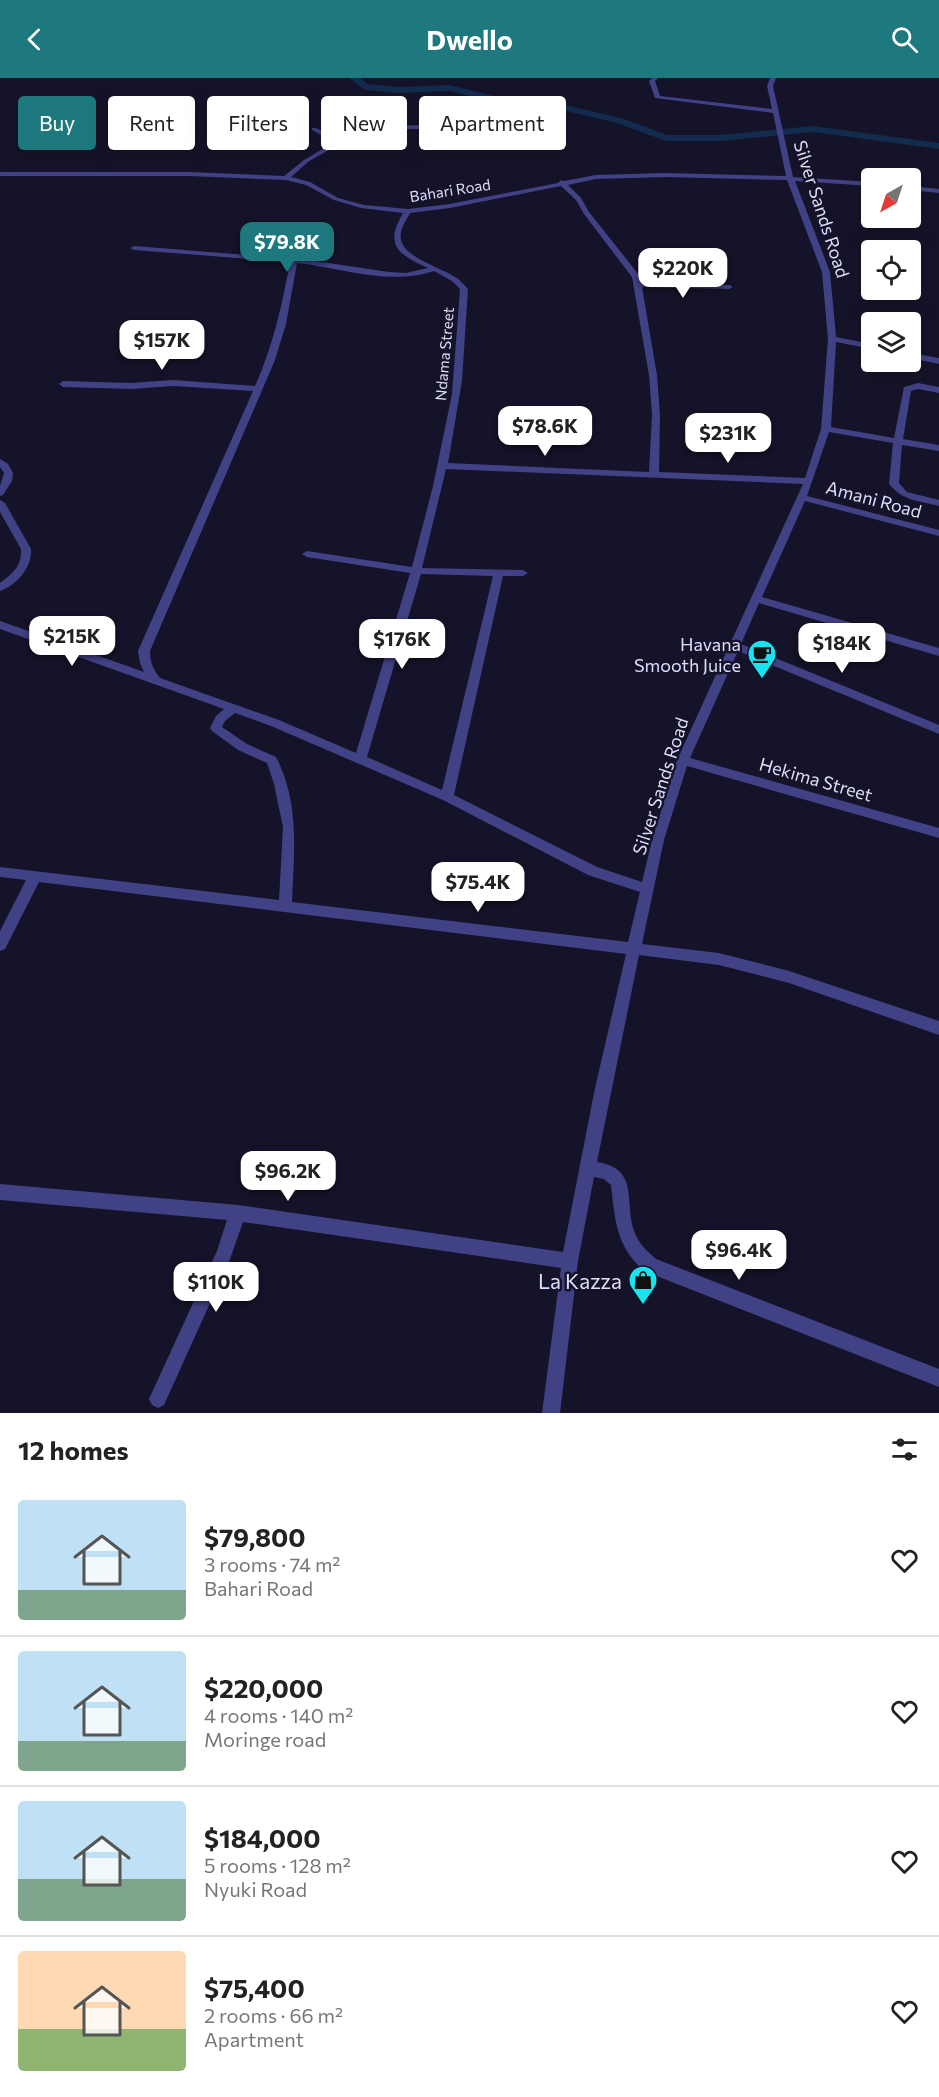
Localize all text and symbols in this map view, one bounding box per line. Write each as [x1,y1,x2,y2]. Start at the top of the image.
icon: back [18,23,51,56]
text: Dwello [426,23,513,56]
icon: search [888,23,921,56]
chip: Buy [18,96,96,150]
chip: Rent [108,96,195,150]
chip: Filters [207,96,309,150]
chip: New [321,96,407,150]
chip: Apartment [419,96,566,150]
street label: Silver Sands Road [789,138,855,280]
north arrow [861,168,921,228]
map controls [861,168,921,372]
street label: Bahari Road [408,175,492,205]
pin: $79.8K [238,222,336,273]
text: $79.8K [254,229,320,253]
button: locate [861,240,921,300]
pin: $220K [641,248,725,299]
text: $220K [652,255,714,279]
street label: Ndama Street [431,306,457,402]
button: layers [861,312,921,372]
pin: $157K [120,320,204,371]
text: $157K [133,327,191,351]
pin: $78.6K [496,406,594,457]
text: $78.6K [512,413,578,437]
pin: $231K [686,413,770,464]
text: $231K [699,420,757,444]
street label: Amani Road [824,476,924,522]
pin: $215K [30,616,114,667]
pin: $176K [360,619,444,670]
text: $215K [43,623,101,647]
pin: $184K [800,623,884,674]
text: $176K [373,626,431,650]
text: $184K [812,630,872,654]
place label: Havana Smooth Juice [634,633,741,676]
cafe icon: Havana Smooth Juice [746,638,778,680]
street label: Silver Sands Road [627,715,693,857]
street label: Hekima Street [757,752,875,806]
pin: $75.4K [429,862,527,913]
text: $75.4K [445,869,511,893]
pin: $96.2K [239,1151,337,1202]
text: $96.2K [255,1158,321,1182]
pin: $96.4K [690,1230,788,1281]
text: $96.4K [705,1237,773,1261]
pin: $110K [174,1262,258,1313]
shop icon: La Kazza [627,1264,659,1306]
place label: La Kazza [538,1268,622,1293]
text: $110K [188,1269,244,1293]
icon: filters [888,1433,921,1466]
text: 12 homes [18,1434,129,1465]
text: $79,800 [204,1521,306,1552]
icon: home [66,1524,138,1596]
icon: heart [888,1544,921,1577]
text: 3 rooms · 74 m² [204,1552,340,1576]
text: Bahari Road [204,1576,313,1600]
text: $220,000 [204,1672,323,1703]
icon: home [66,1675,138,1747]
icon: heart [888,1695,921,1728]
text: 4 rooms · 140 m² [204,1703,353,1727]
text: Moringe road [204,1727,326,1751]
text: $184,000 [204,1822,321,1853]
icon: home [66,1825,138,1897]
icon: heart [888,1845,921,1878]
text: 5 rooms · 128 m² [204,1853,351,1877]
text: Nyuki Road [204,1877,307,1901]
text: $75,400 [204,1972,305,2003]
icon: home [66,1975,138,2047]
icon: heart [888,1995,921,2028]
text: 2 rooms · 66 m² [204,2003,343,2027]
text: Apartment [204,2027,304,2051]

